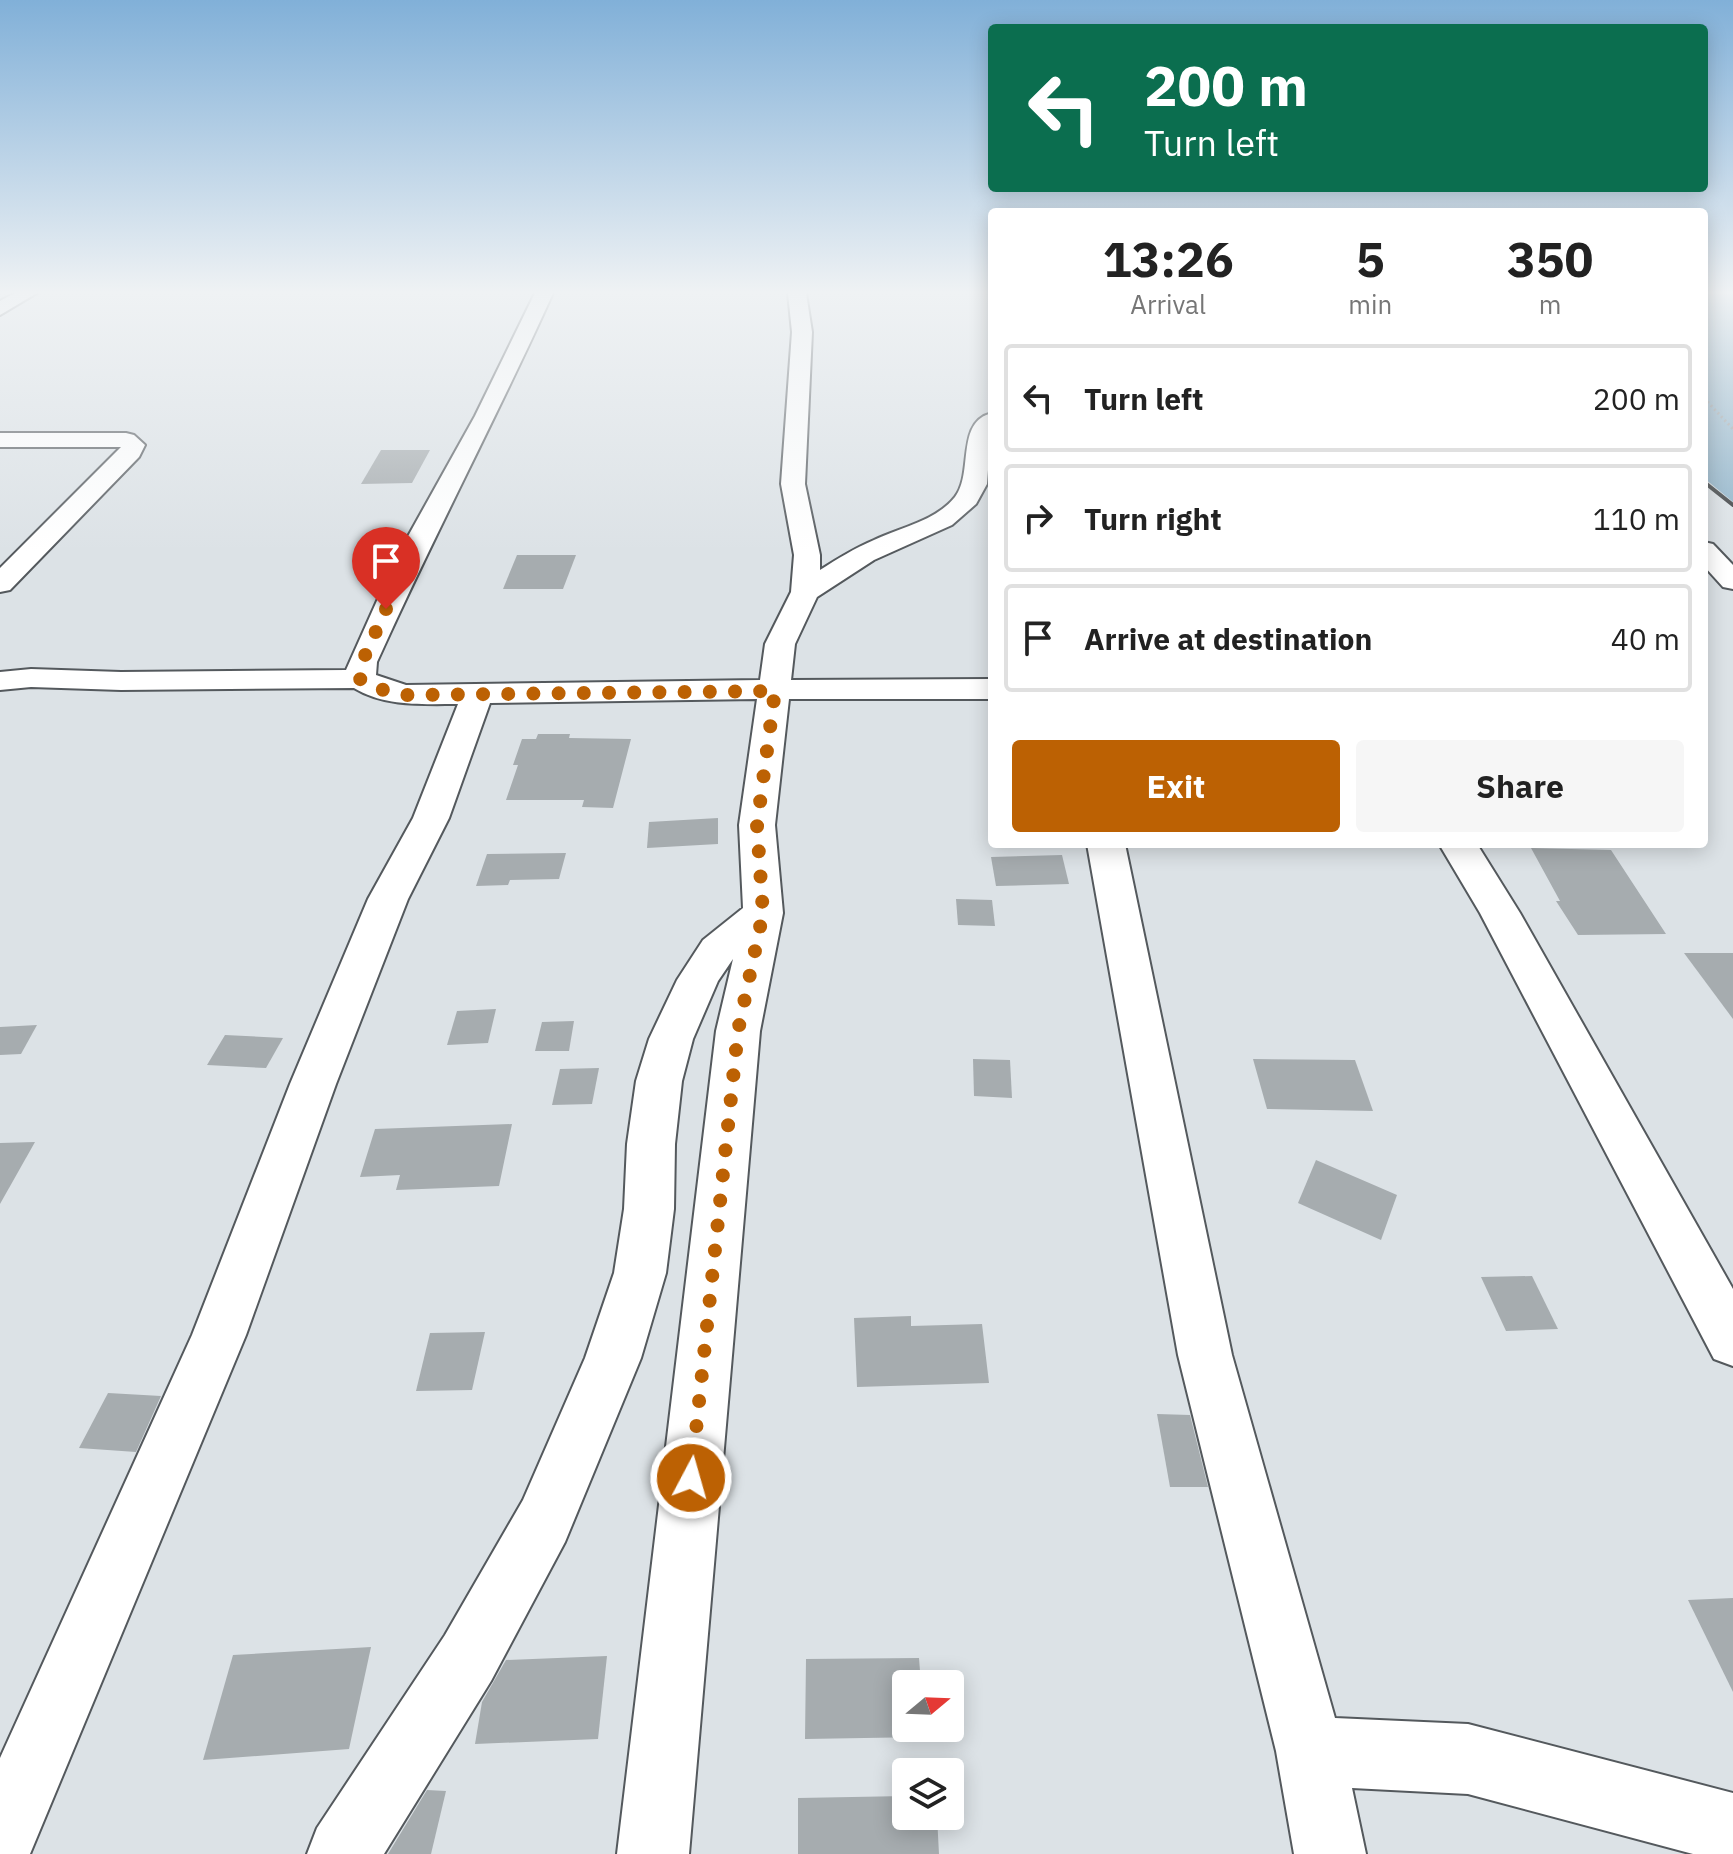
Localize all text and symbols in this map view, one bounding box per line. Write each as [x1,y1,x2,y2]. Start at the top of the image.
text: 200 m [1144,49,1308,121]
icon: left [1012,56,1116,160]
text: Turn left [1144,119,1279,166]
text: 13:26 [1103,228,1234,290]
text: 5 [1356,228,1385,290]
text: 350 [1507,228,1593,290]
text: Arrival [1130,287,1206,321]
text: min [1348,287,1392,321]
text: m [1539,287,1561,321]
icon: left [1016,376,1060,420]
text: Turn left [1084,379,1203,418]
text: 200 m [1593,379,1680,418]
icon: right [1016,496,1060,540]
text: Turn right [1084,499,1222,538]
text: 110 m [1593,499,1680,538]
pin [352,527,420,609]
icon: arrive [364,539,408,583]
icon: arrive [1016,616,1060,660]
text: Arrive at destination [1084,619,1372,658]
text: 40 m [1611,619,1680,658]
button: Exit [1012,740,1340,832]
button: Share [1356,740,1684,832]
position arrow [649,1436,733,1520]
north arrow [892,1670,964,1742]
map controls [892,1670,964,1830]
button: layers [892,1758,964,1830]

